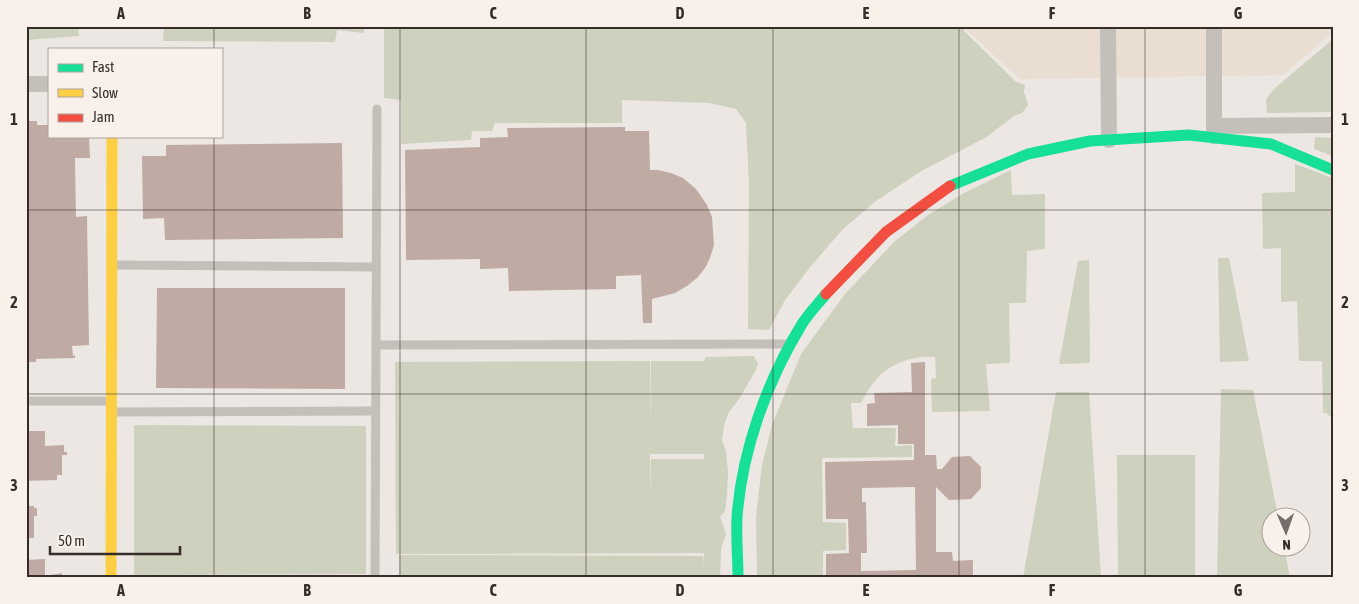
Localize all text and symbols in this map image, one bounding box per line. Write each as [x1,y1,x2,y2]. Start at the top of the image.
text: A [116,4,125,22]
text: B [303,4,311,22]
text: C [489,4,497,22]
text: D [676,4,685,22]
text: E [863,4,870,22]
text: F [1049,4,1056,22]
text: G [1234,4,1243,22]
legend [48,48,222,138]
text: Fast [92,58,114,75]
text: Slow [92,84,118,101]
text: Jam [92,108,115,125]
text: 1 [10,110,18,128]
text: 1 [1341,110,1349,128]
text: 2 [10,293,18,311]
text: 2 [1341,293,1349,311]
text: 3 [10,476,18,494]
text: 3 [1341,476,1349,494]
north arrow [1262,506,1312,556]
scale bar [50,524,180,556]
text: 50 m [58,532,85,549]
text: N [1282,537,1291,553]
text: A [116,581,125,599]
text: B [303,581,311,599]
text: C [489,581,497,599]
text: D [676,581,685,599]
text: E [863,581,870,599]
text: F [1049,581,1056,599]
text: G [1234,581,1243,599]

